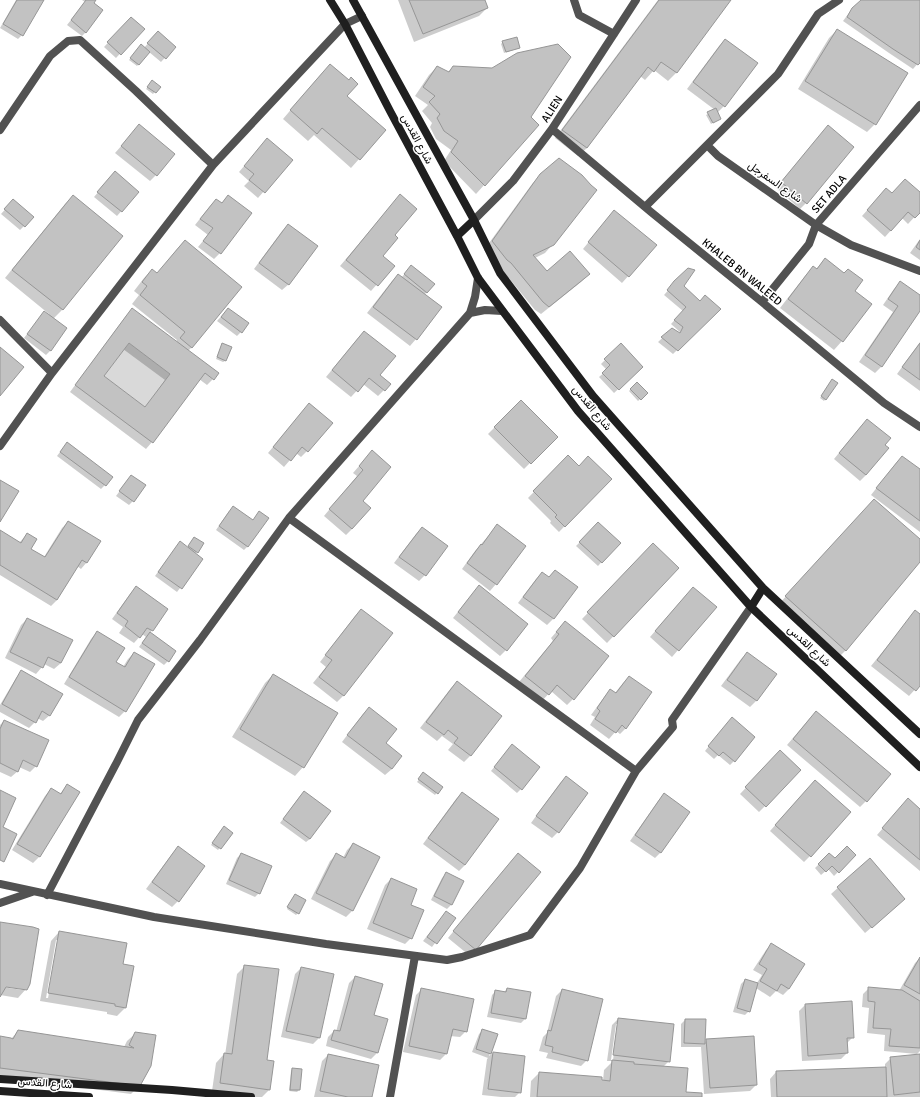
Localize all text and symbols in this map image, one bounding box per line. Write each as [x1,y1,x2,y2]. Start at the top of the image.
street label: ALIEN [539,93,565,125]
street label: شارع القدس [398,112,436,167]
street label: شارع السفرجل [745,159,805,206]
street label: SET ADLA [809,172,849,216]
street label: KHALEB BN WALEED [699,236,785,308]
street label: شارع القدس [569,383,615,434]
street label: شارع القدس [784,623,834,670]
street label: شارع القدس [17,1075,73,1092]

